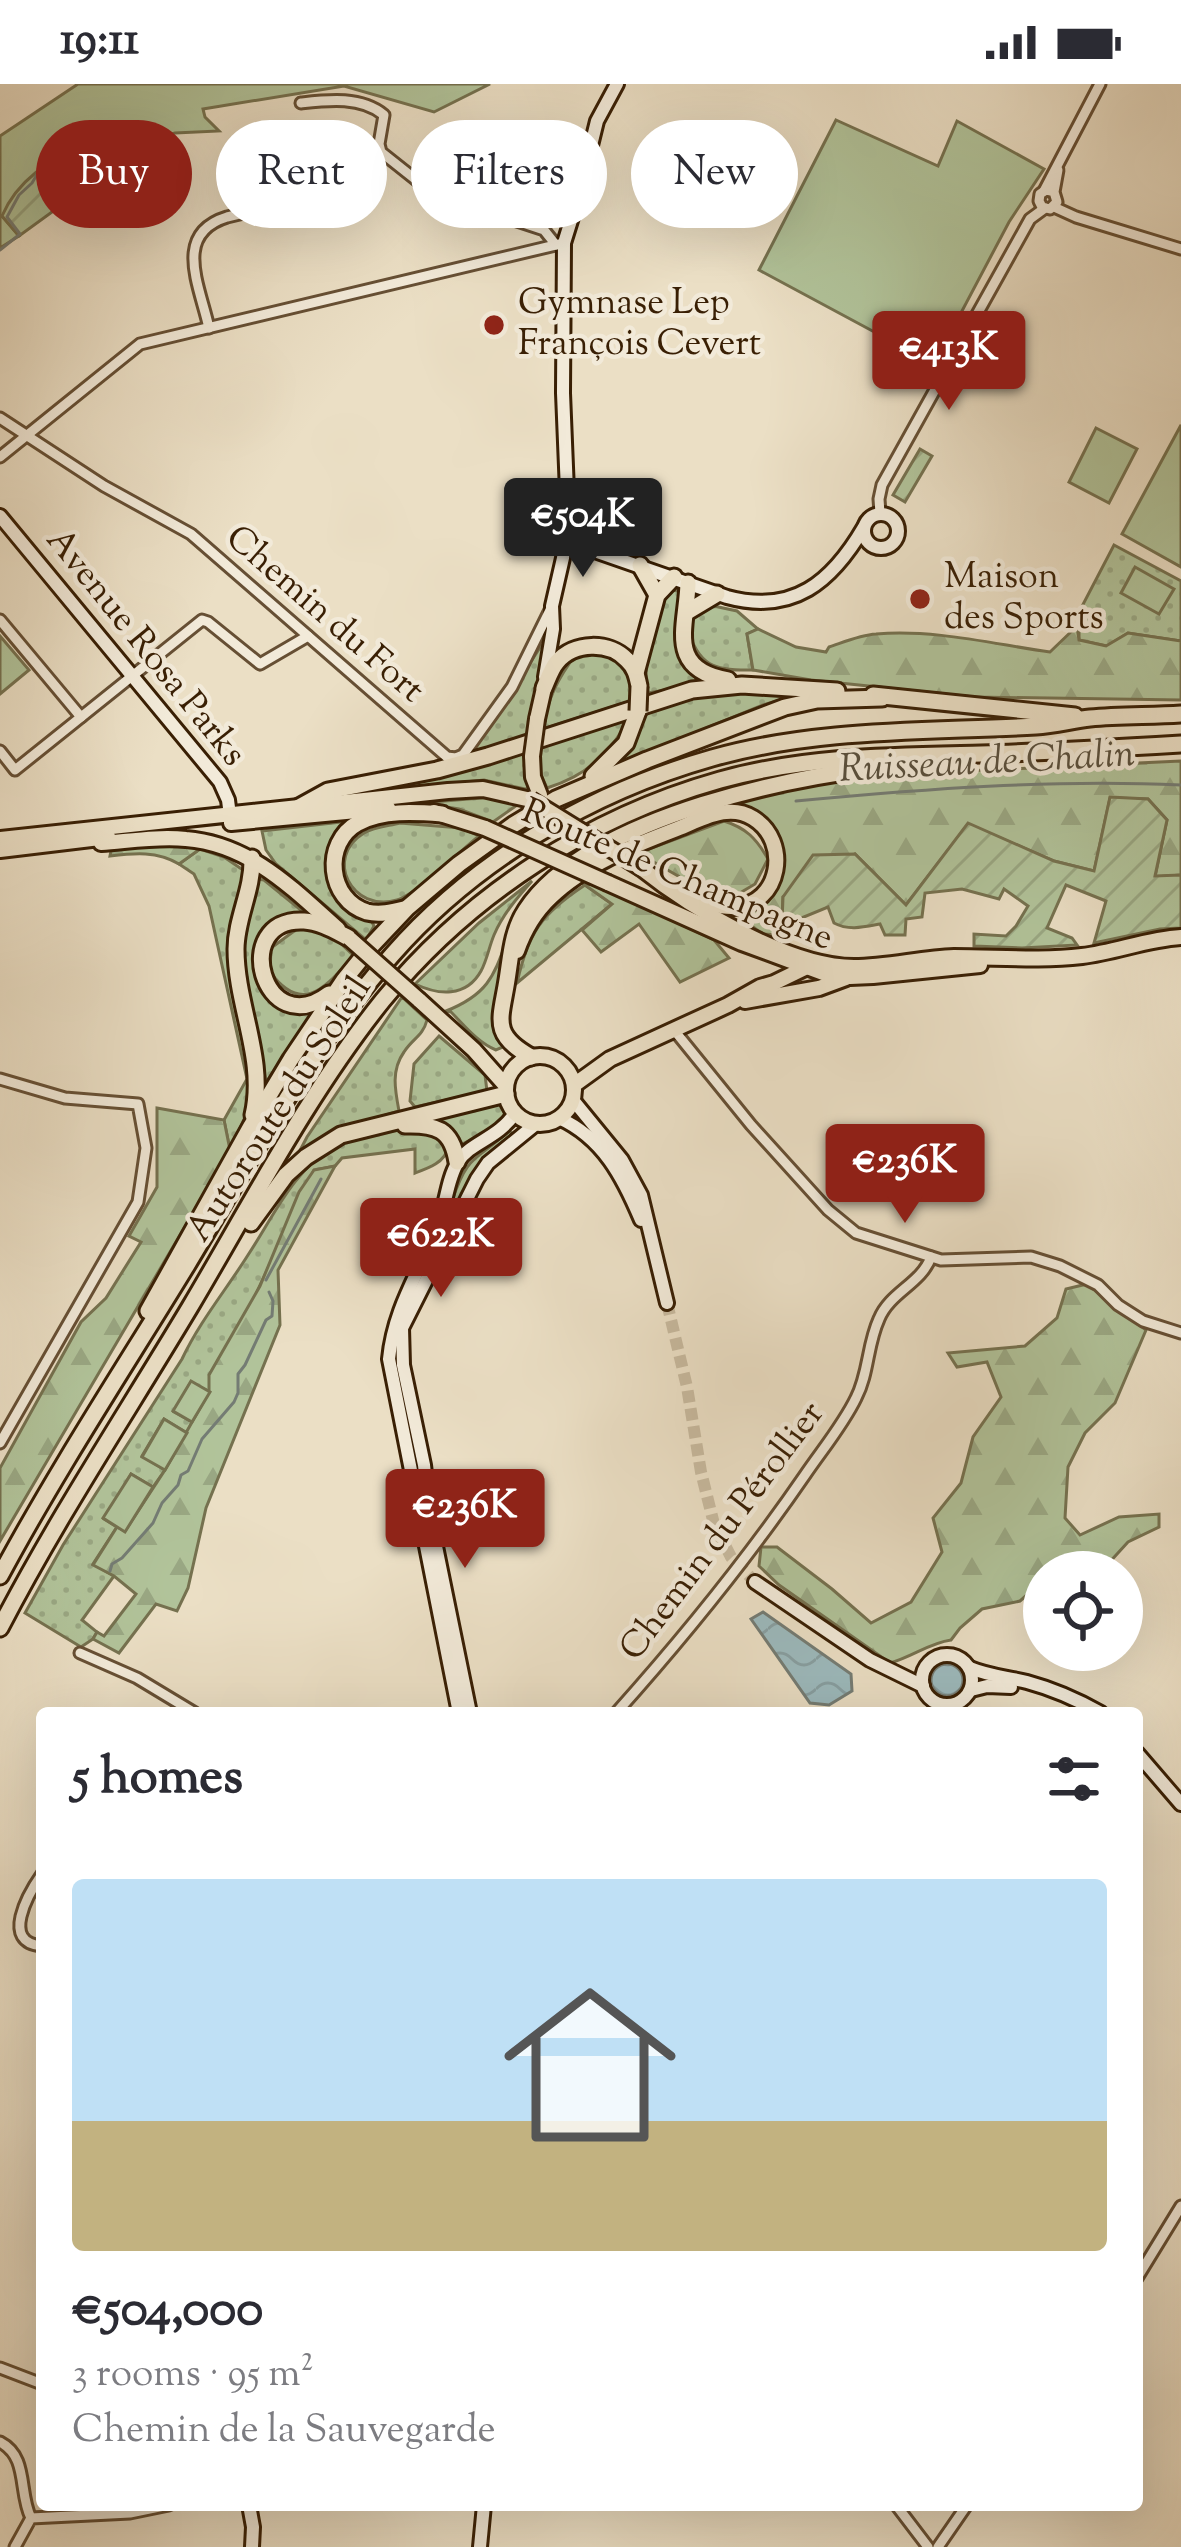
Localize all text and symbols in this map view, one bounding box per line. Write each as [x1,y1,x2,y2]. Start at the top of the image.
text: 19:11 [60,10,139,75]
chip: Buy [36,120,192,228]
chip: Rent [216,120,387,228]
chip: Filters [411,120,607,228]
chip: New [631,120,798,228]
place label: Gymnase Lep François Cevert [518,278,761,371]
pin: €413K [865,311,1033,413]
marker: Gymnase Lep François Cevert [481,312,507,338]
text: €413K [899,322,999,378]
pin: €504K [499,478,667,580]
text: €504K [531,489,635,545]
street label: Chemin du Fort [213,514,435,716]
street label: Avenue Rosa Parks [32,517,258,779]
place label: Maison des Sports [944,552,1104,645]
marker: Maison des Sports [907,586,933,612]
water label: Ruisseau de Chalin [838,728,1136,800]
street label: Route de Champagne [513,787,841,965]
street label: Autoroute du Soleil [174,967,386,1253]
pin: €236K [821,1124,989,1226]
text: €236K [853,1135,957,1191]
pin: €622K [357,1198,525,1300]
text: €622K [387,1209,495,1265]
street label: Chemin du Pérollier [608,1391,838,1673]
pin: €236K [381,1469,549,1571]
text: €236K [413,1480,517,1536]
map controls [1023,1551,1143,1671]
button: locate [1023,1551,1143,1671]
text: 5 homes [72,1743,243,1816]
icon: filters [1041,1746,1107,1812]
icon: home [482,1957,698,2173]
text: €504,000 [72,2275,263,2348]
text: 3 rooms · 95 m² [72,2348,314,2404]
text: Chemin de la Sauvegarde [72,2404,496,2460]

